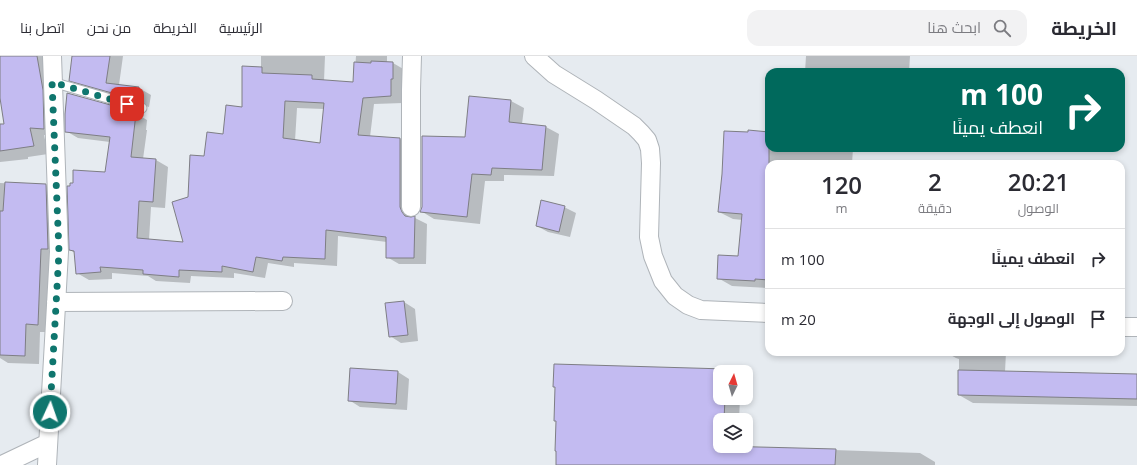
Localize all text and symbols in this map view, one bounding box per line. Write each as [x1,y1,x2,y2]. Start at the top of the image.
search box [747,10,1027,46]
text: الخريطة [1051,15,1117,41]
text: ابحث هنا [927,17,981,37]
icon: search [991,17,1013,39]
text: اتصل بنا [20,18,65,37]
text: من نحن [87,18,131,37]
text: الخريطة [153,18,197,37]
text: الرئيسية [219,18,263,37]
text: 100 m [960,75,1043,113]
icon: right [1057,84,1109,136]
pin [110,87,144,121]
icon: arrive [116,93,138,115]
text: انعطف يمينًا [952,115,1043,139]
text: 2 [928,165,942,198]
text: 20:21 [1008,165,1069,198]
text: 120 [821,168,862,201]
text: m [835,199,848,217]
text: دقيقة [918,199,952,217]
text: الوصول [1018,199,1059,217]
text: انعطف يمينًا [991,248,1075,268]
icon: right [1087,248,1109,270]
text: 100 m [781,249,825,269]
text: الوصول إلى الوجهة [948,308,1075,328]
icon: arrive [1087,308,1109,330]
text: 20 m [781,309,816,329]
north arrow [713,365,753,405]
map controls [713,365,753,453]
position arrow [29,391,71,433]
button: layers [713,413,753,453]

